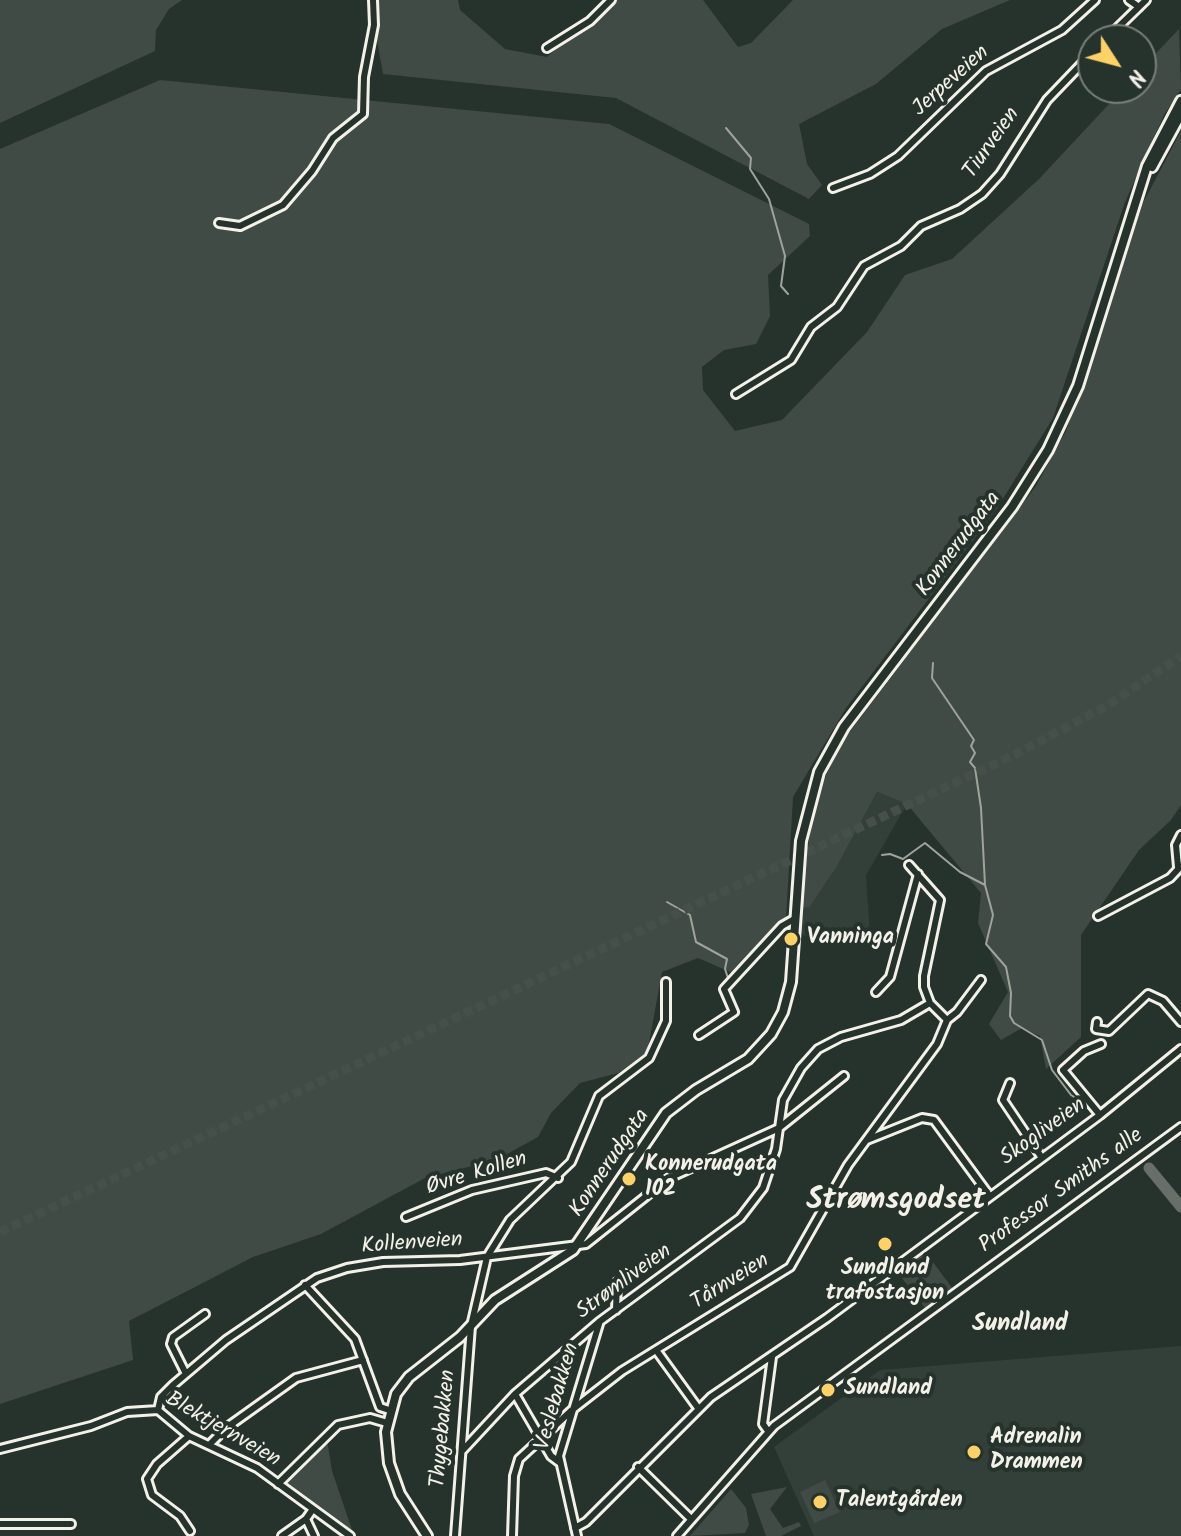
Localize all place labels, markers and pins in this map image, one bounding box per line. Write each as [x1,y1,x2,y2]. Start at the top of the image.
place label: Vanninga [807,926,894,952]
marker: Vanninga [782,930,800,948]
place label: Konnerudgata 102 [645,1153,777,1204]
marker: Konnerudgata 102 [620,1170,638,1188]
marker: Sundland trafostasjon [876,1235,894,1253]
place label: Sundland trafostasjon [826,1257,944,1308]
place label: Sundland [844,1377,932,1403]
marker: Sundland [819,1381,837,1399]
place label: Adrenalin Drammen [990,1426,1083,1478]
marker: Adrenalin Drammen [965,1443,983,1461]
place label: Talentgården [836,1489,963,1515]
marker: Talentgården [811,1493,829,1511]

